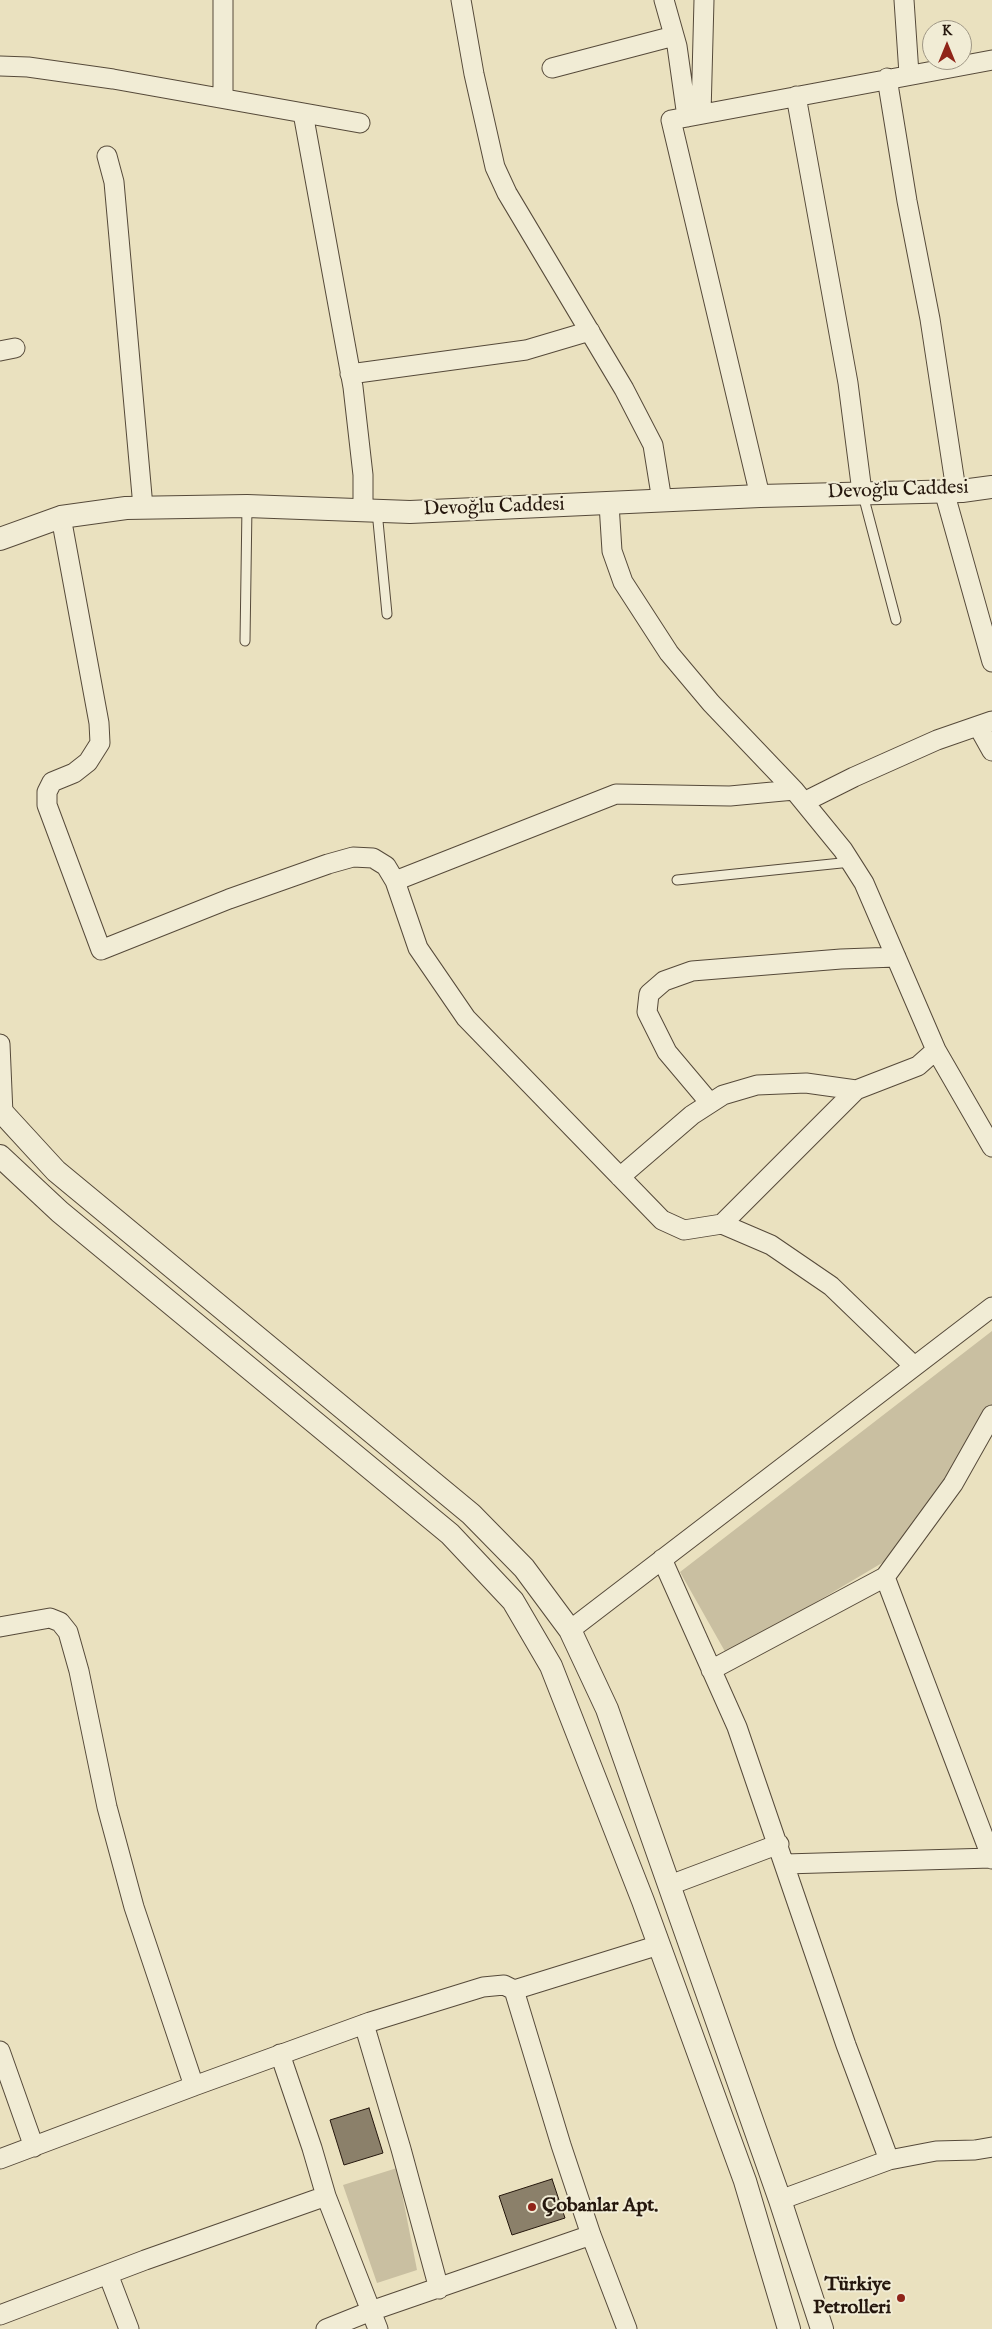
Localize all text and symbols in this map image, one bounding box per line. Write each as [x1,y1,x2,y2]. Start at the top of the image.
north arrow [922,20,972,70]
text: K [942,22,952,40]
street label: Devoğlu Caddesi [827,477,969,505]
street label: Devoğlu Caddesi [423,494,565,522]
place label: Çobanlar Apt. [542,2195,658,2219]
marker: Çobanlar Apt. [526,2201,538,2213]
place label: Türkiye Petrolleri [813,2274,891,2321]
marker: Türkiye Petrolleri [895,2292,907,2304]

